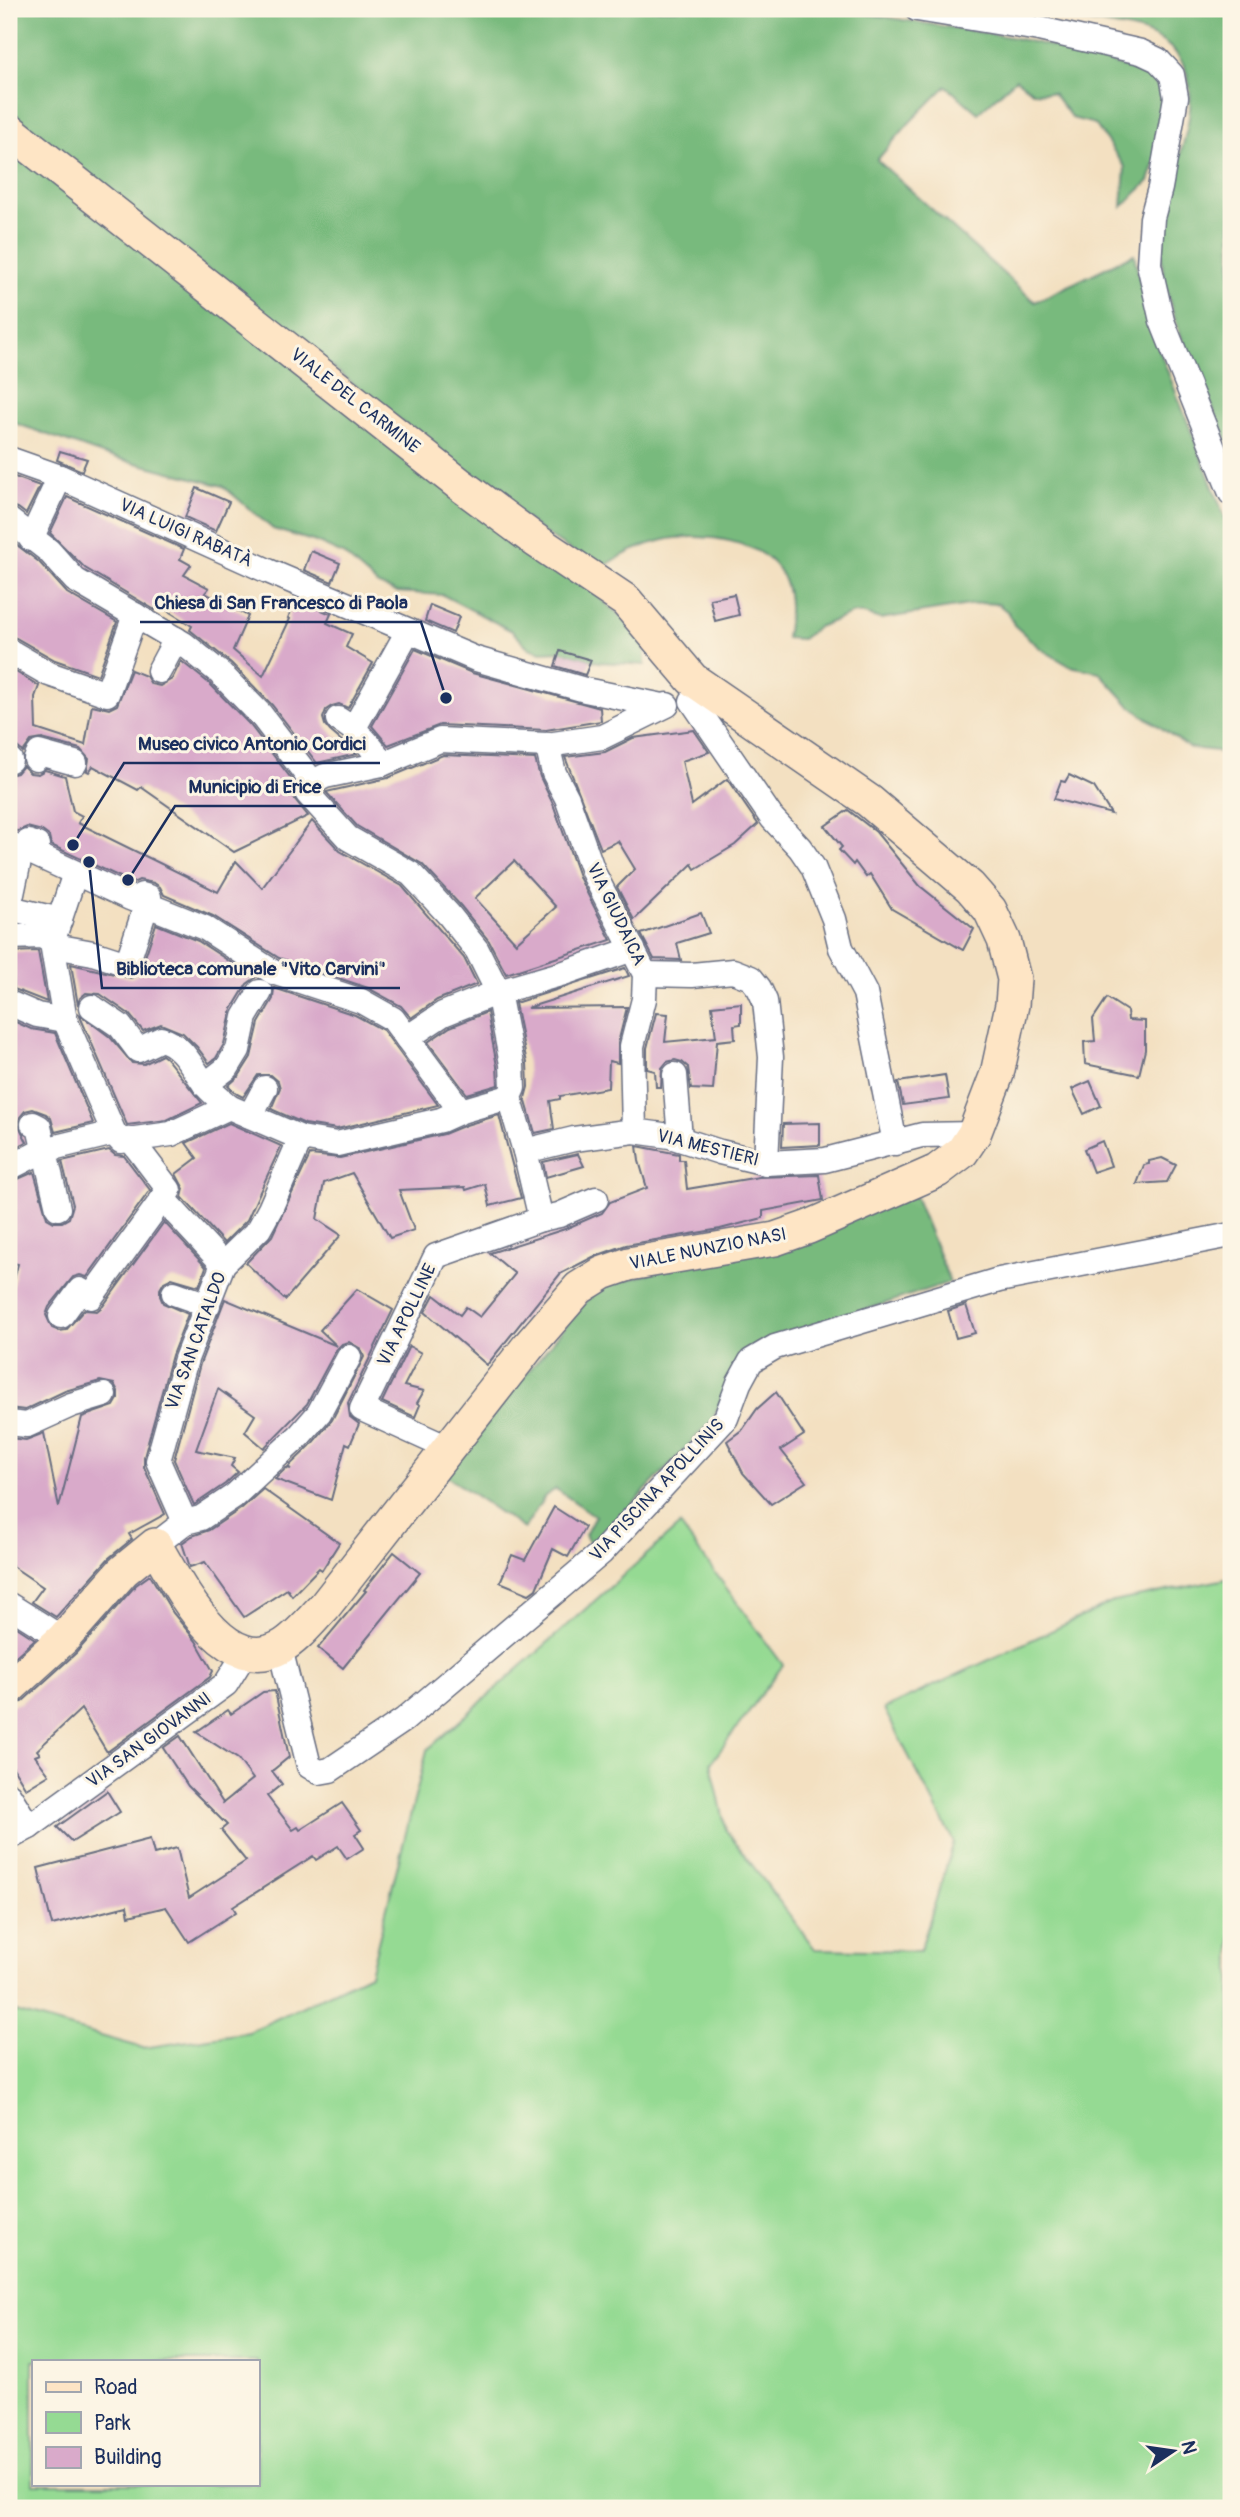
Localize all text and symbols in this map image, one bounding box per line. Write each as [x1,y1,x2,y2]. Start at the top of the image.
street label: VIALE DEL CARMINE [285,343,425,459]
street label: VIA LUIGI RABATÀ [116,493,256,573]
callout: Chiesa di San Francesco di Paola [140,582,421,622]
text: Chiesa di San Francesco di Paola [154,591,408,615]
callout: Museo civico Antonio Cordici [124,723,380,763]
text: Museo civico Antonio Cordici [138,732,367,756]
callout: Municipio di Erice [175,766,336,806]
text: Municipio di Erice [189,775,322,799]
street label: VIA GIUDAICA [581,859,651,969]
callout: Biblioteca comunale "Vito Carvini" [102,948,400,988]
text: Biblioteca comunale "Vito Carvini" [116,957,386,981]
street label: VIA MESTIERI [655,1124,761,1172]
street label: VIALE NUNZIO NASI [628,1223,788,1275]
street label: VIA APOLLINE [372,1260,442,1370]
street label: VIA SAN CATALDO [160,1269,232,1413]
street label: VIA PISCINA APOLLINIS [585,1414,729,1566]
street label: VIA SAN GIOVANNI [82,1687,216,1793]
legend [32,2360,259,2486]
text: Road [94,2374,138,2401]
text: Park [94,2410,131,2437]
north arrow [1138,2416,1208,2486]
text: N [1175,2438,1202,2457]
text: Building [94,2444,161,2471]

